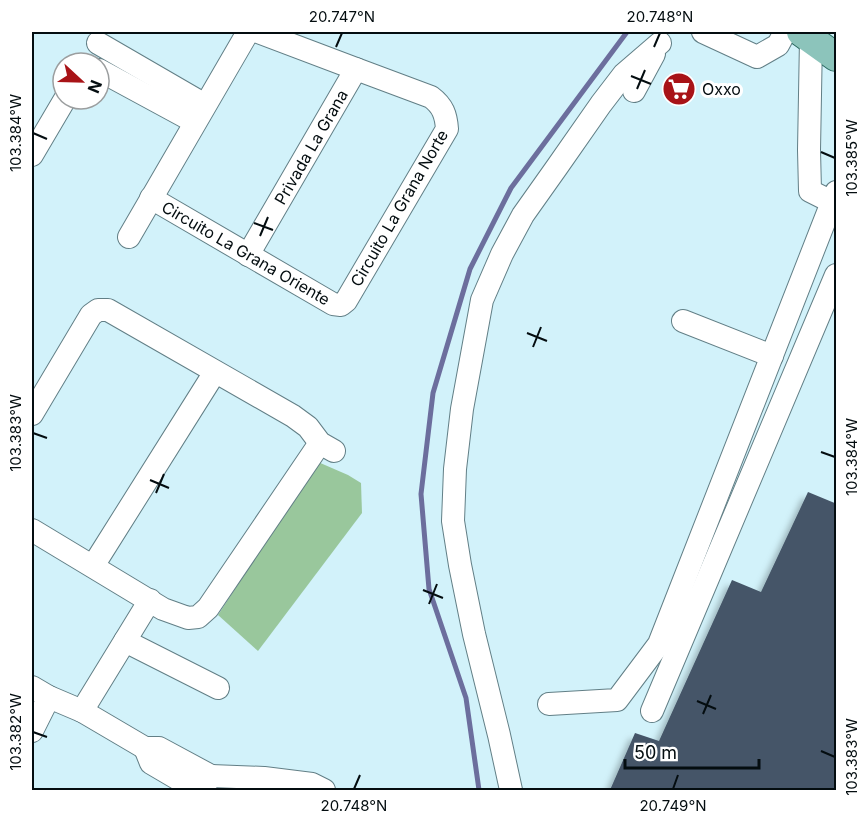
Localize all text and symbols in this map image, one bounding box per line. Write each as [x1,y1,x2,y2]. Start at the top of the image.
text: 20.747°N [309,7,375,26]
text: 20.748°N [627,7,693,26]
north arrow [51,51,111,111]
supermarket icon: Oxxo [661,71,697,107]
text: N [83,77,106,96]
place label: Oxxo [702,79,741,99]
street label: Privada La Grana [270,86,352,208]
text: 103.384°W [6,94,25,172]
text: 103.385°W [842,119,861,197]
street label: Circuito La Grana Norte [346,126,452,290]
street label: Circuito La Grana Oriente [158,197,334,309]
text: 103.383°W [6,394,25,472]
text: 103.384°W [842,418,861,496]
text: 103.382°W [6,693,25,771]
text: 103.383°W [842,718,861,796]
scale bar [625,732,758,770]
text: 50 m [634,742,677,763]
text: 20.748°N [321,796,387,815]
text: 20.749°N [639,796,707,815]

